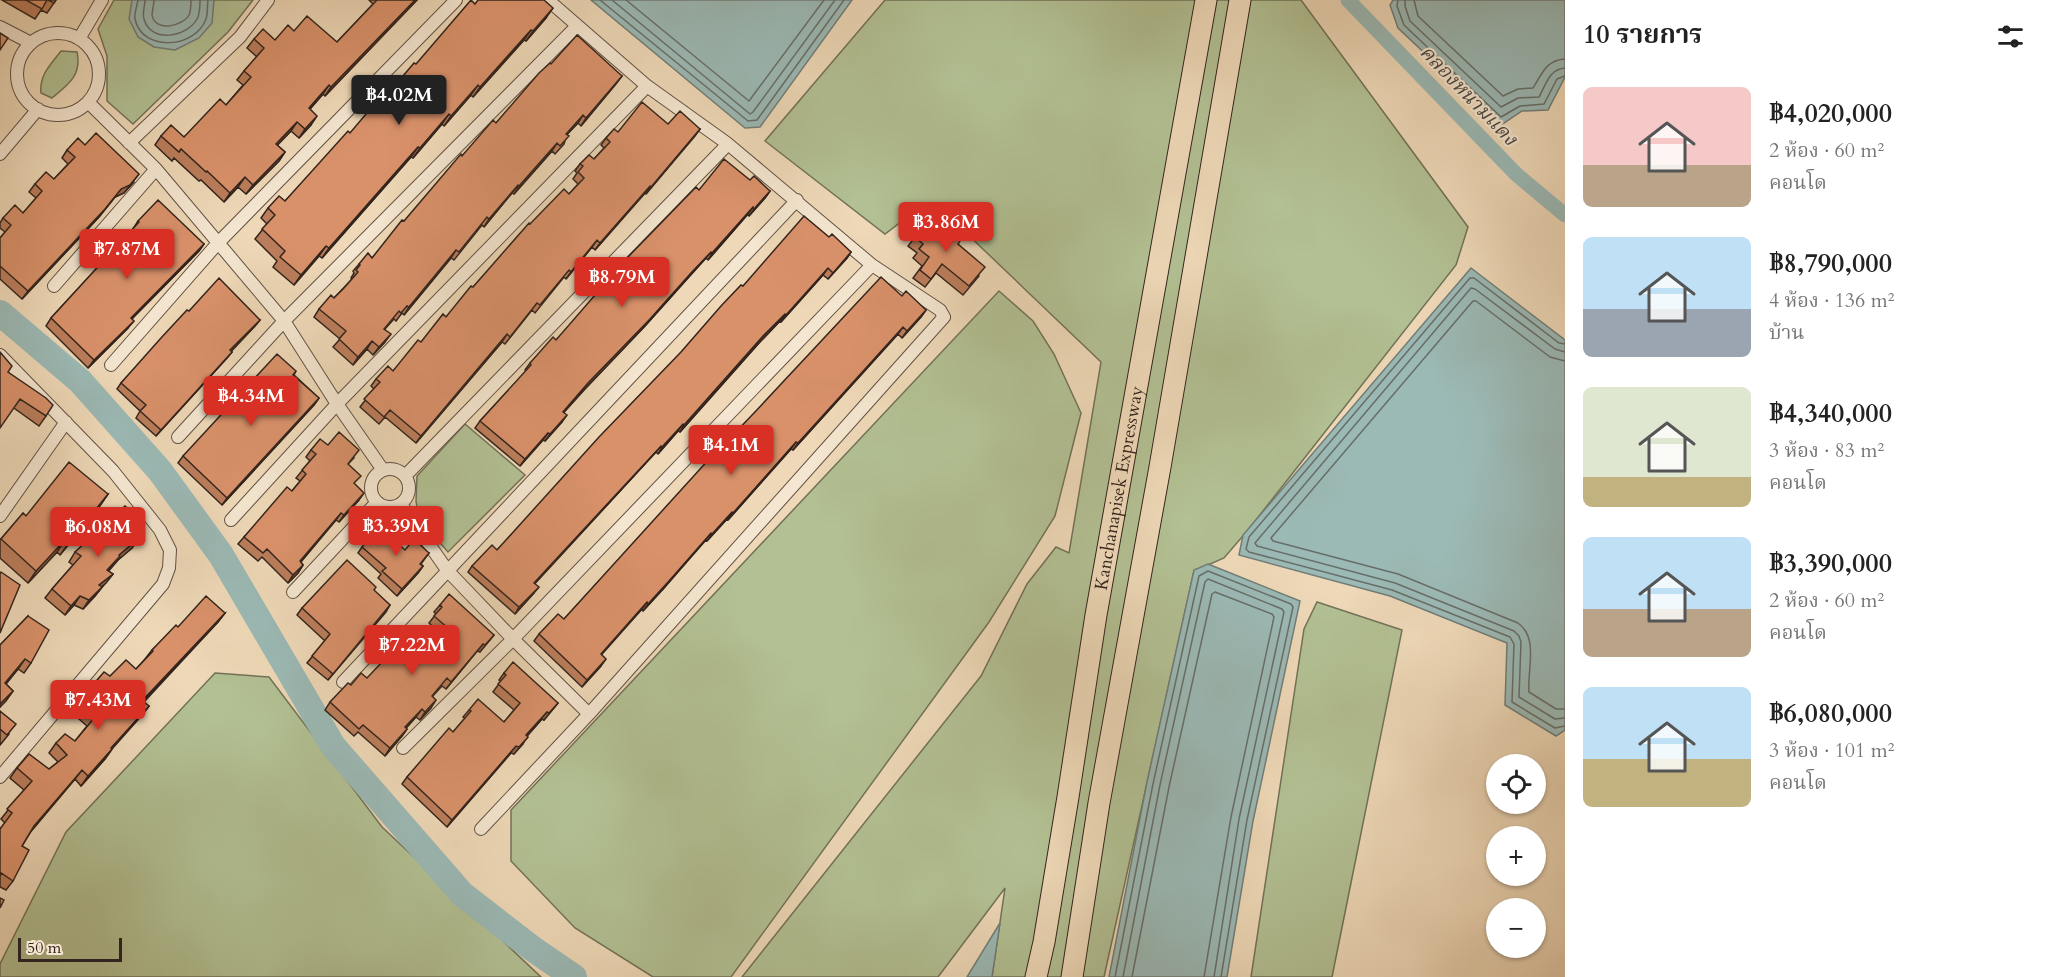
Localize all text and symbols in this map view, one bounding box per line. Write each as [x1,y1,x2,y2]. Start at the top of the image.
text: 10 รายการ [1583,17,1702,52]
icon: filters [1994,20,2027,53]
water label: คลองหนามแดง [1414,39,1524,152]
pin: ฿4.02M [350,75,448,126]
text: ฿4.02M [365,81,433,108]
text: ฿4,020,000 [1769,96,1892,131]
icon: home [1631,111,1703,183]
text: 2 ห้อง · 60 m² [1769,137,1884,164]
text: คอนโด [1769,169,1827,196]
pin: ฿3.86M [897,202,995,253]
text: ฿3.86M [912,208,980,235]
pin: ฿7.87M [78,229,176,280]
text: ฿7.87M [93,235,161,262]
text: ฿8,790,000 [1769,246,1892,281]
pin: ฿8.79M [573,257,671,308]
icon: home [1631,261,1703,333]
text: ฿8.79M [588,263,656,290]
text: 4 ห้อง · 136 m² [1769,287,1894,314]
text: บ้าน [1769,319,1805,346]
pin: ฿4.34M [202,376,300,427]
text: ฿4.34M [217,382,285,409]
street label: Kanchanapisek Expressway [1089,384,1150,592]
text: ฿4,340,000 [1769,396,1892,431]
icon: home [1631,411,1703,483]
pin: ฿4.1M [689,425,773,476]
text: ฿4.1M [703,431,759,458]
text: 3 ห้อง · 83 m² [1769,437,1884,464]
text: คอนโด [1769,469,1827,496]
pin: ฿3.39M [347,506,445,557]
pin: ฿6.08M [49,507,147,558]
text: ฿3.39M [362,512,430,539]
text: ฿6.08M [64,513,132,540]
text: ฿3,390,000 [1769,546,1892,581]
icon: home [1631,561,1703,633]
text: 2 ห้อง · 60 m² [1769,587,1884,614]
text: คอนโด [1769,619,1827,646]
pin: ฿7.22M [363,625,461,676]
text: ฿7.22M [378,631,446,658]
pin: ฿7.43M [49,680,147,731]
text: ฿7.43M [64,686,132,713]
text: ฿6,080,000 [1769,696,1892,731]
icon: home [1631,711,1703,783]
text: 3 ห้อง · 101 m² [1769,737,1894,764]
map controls [1486,754,1546,958]
button: locate [1486,754,1546,814]
text: คอนโด [1769,769,1827,796]
button: + [1486,826,1546,886]
button: − [1486,898,1546,958]
scale bar [18,935,122,962]
text: 50 m [27,937,61,959]

